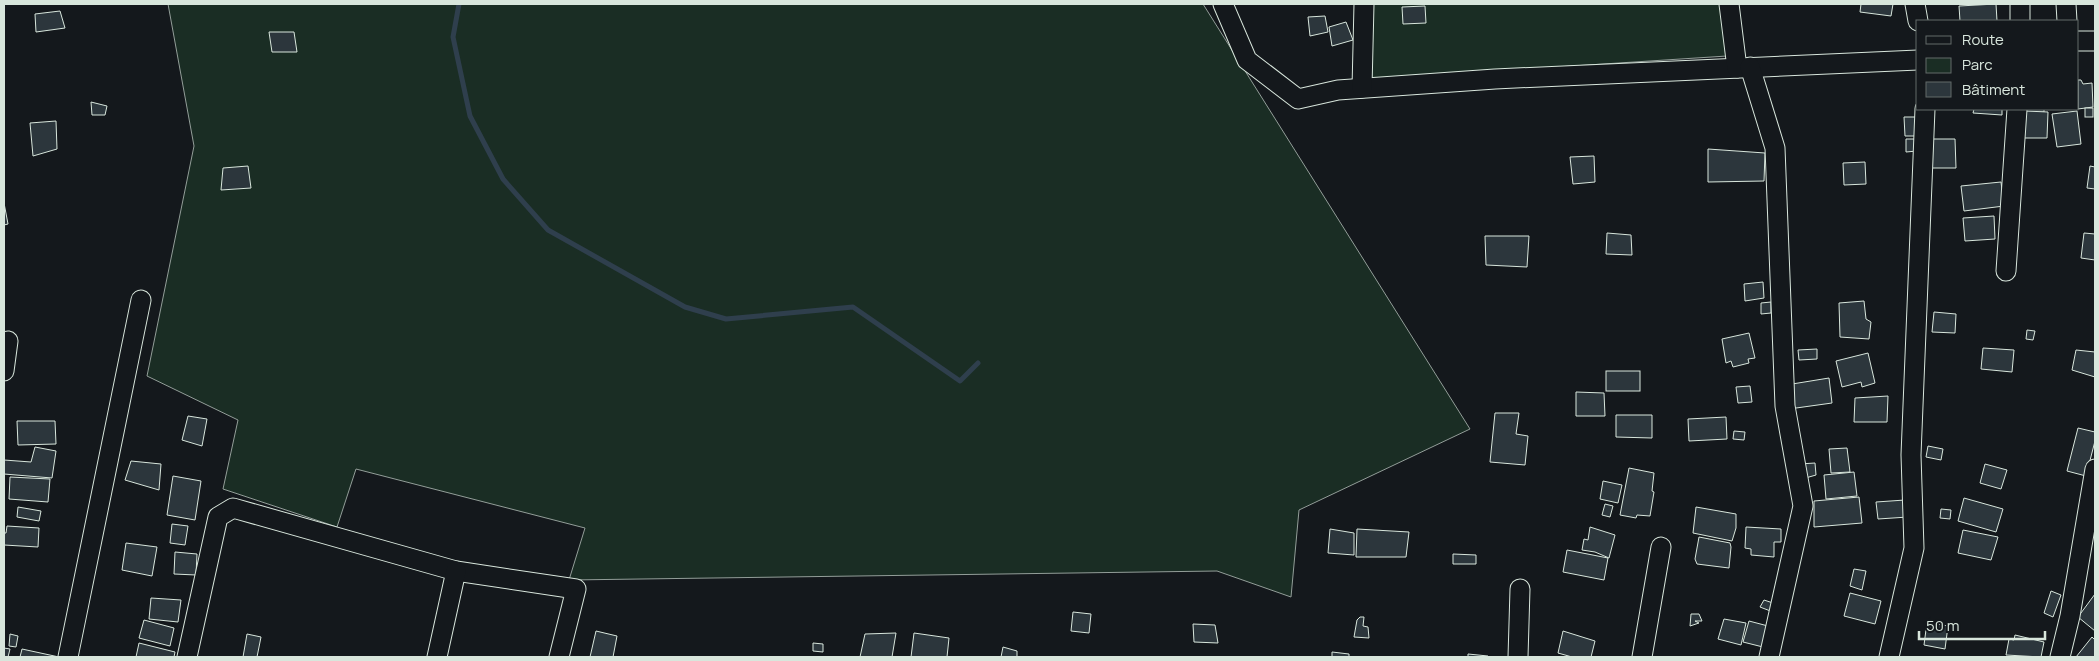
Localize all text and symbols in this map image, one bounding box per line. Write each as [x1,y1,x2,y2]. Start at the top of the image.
legend [1916,20,2079,110]
text: Route [1962,29,2004,50]
text: Parc [1962,54,1993,75]
text: Bâtiment [1962,79,2025,100]
scale bar [1919,608,2045,640]
text: 50 m [1926,615,1960,636]

